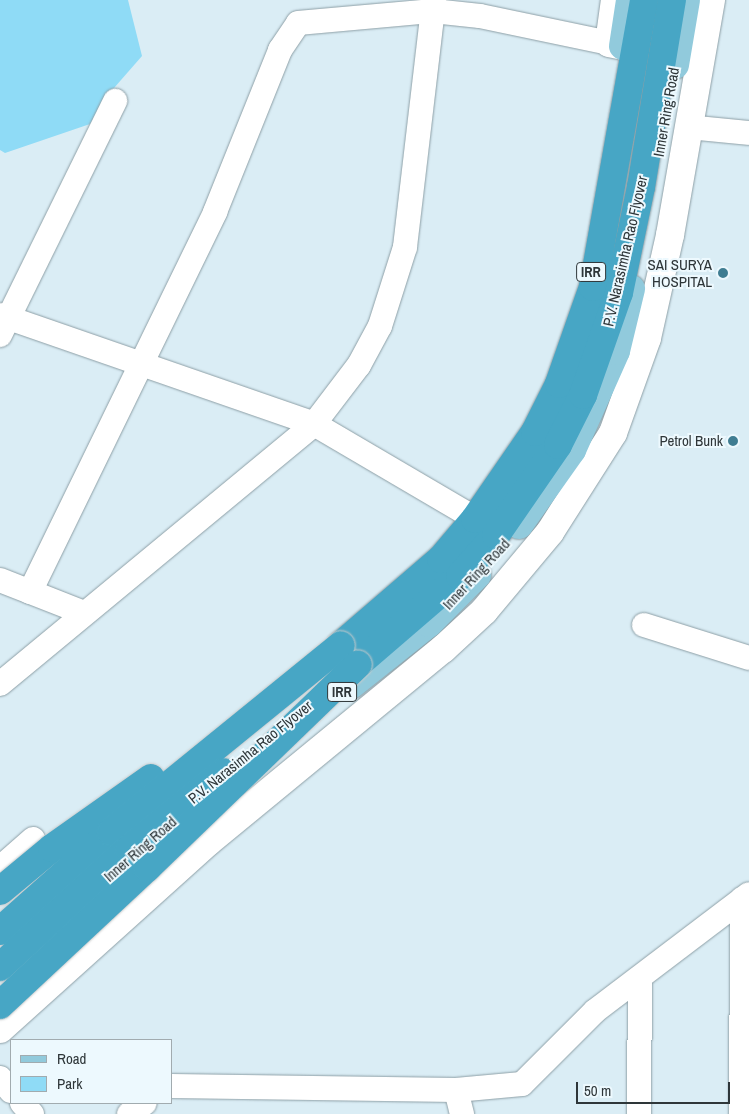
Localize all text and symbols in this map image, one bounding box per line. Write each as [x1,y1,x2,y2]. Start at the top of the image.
street label: Inner Ring Road [649,66,683,158]
street label: P.V. Narasimha Rao Flyover [599,174,651,328]
place label: SAI SURYA HOSPITAL [647,255,712,290]
road number: IRR [576,260,606,284]
marker: SAI SURYA HOSPITAL [716,266,730,280]
place label: Petrol Bunk [659,432,723,450]
marker: Petrol Bunk [727,435,739,447]
street label: Inner Ring Road [439,535,513,613]
road number: IRR [327,680,357,704]
street label: P.V. Narasimha Rao Flyover [185,697,315,807]
street label: Inner Ring Road [100,813,180,885]
legend [10,1039,172,1104]
text: Road [57,1048,86,1069]
scale bar [579,1072,733,1104]
text: Park [57,1073,82,1094]
text: 50 m [584,1080,611,1101]

